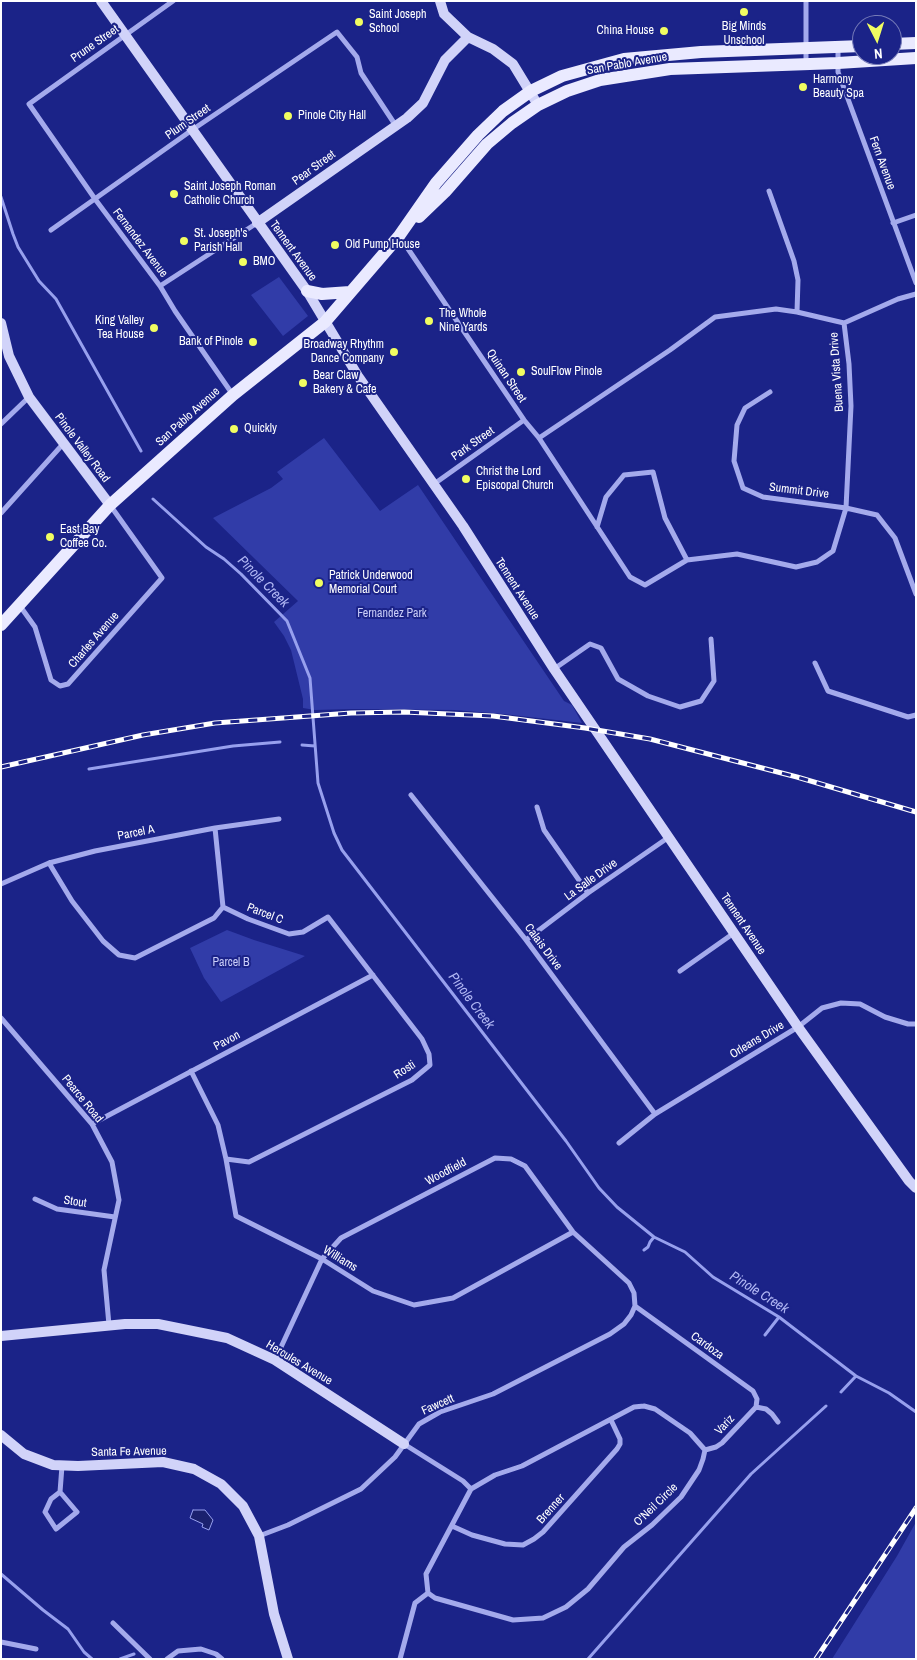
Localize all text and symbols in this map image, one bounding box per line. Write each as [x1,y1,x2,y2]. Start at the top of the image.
marker: Big Minds Unschool [738,6,750,18]
place label: Saint Joseph School [369,8,426,36]
north arrow [852,15,902,65]
marker: Saint Joseph School [353,16,365,28]
place label: Big Minds Unschool [722,20,766,48]
street label: Prune Street [68,22,122,66]
place label: China House [597,24,654,38]
marker: China House [658,25,670,37]
text: N [873,45,883,63]
street label: San Pablo Avenue [586,50,668,78]
place label: Harmony Beauty Spa [813,73,864,101]
marker: Harmony Beauty Spa [797,81,809,93]
street label: Plum Street [163,101,213,143]
place label: Pinole City Hall [298,109,366,123]
marker: Pinole City Hall [282,110,294,122]
street label: Fern Avenue [866,134,898,192]
street label: Pear Street [290,148,338,188]
place label: Saint Joseph Roman Catholic Church [184,180,276,208]
marker: Saint Joseph Roman Catholic Church [168,188,180,200]
street label: Fernandez Avenue [109,206,171,280]
street label: Tennent Avenue [266,218,320,284]
place label: St. Joseph's Parish Hall [194,227,247,255]
marker: St. Joseph's Parish Hall [178,235,190,247]
place label: Old Pump House [345,238,420,252]
marker: Old Pump House [329,239,341,251]
place label: BMO [253,255,275,269]
marker: BMO [237,256,249,268]
place label: The Whole Nine Yards [439,307,488,335]
place label: King Valley Tea House [95,314,144,342]
marker: The Whole Nine Yards [423,315,435,327]
marker: King Valley Tea House [148,322,160,334]
street label: Buena Vista Drive [827,332,847,412]
place label: Bank of Pinole [179,335,243,349]
marker: Bank of Pinole [247,336,259,348]
place label: Broadway Rhythm Dance Company [304,338,384,366]
marker: Broadway Rhythm Dance Company [388,346,400,358]
street label: Quinan Street [483,347,529,405]
place label: SoulFlow Pinole [531,365,602,379]
marker: SoulFlow Pinole [515,366,527,378]
place label: Bear Claw Bakery & Cafe [313,369,376,397]
marker: Bear Claw Bakery & Cafe [297,377,309,389]
street label: San Pablo Avenue [153,384,223,450]
street label: Pinole Valley Road [51,411,113,485]
place label: Quickly [244,422,277,436]
marker: Quickly [228,423,240,435]
street label: Park Street [449,424,497,464]
place label: Christ the Lord Episcopal Church [476,465,554,493]
marker: Christ the Lord Episcopal Church [460,473,472,485]
street label: Summit Drive [768,480,830,502]
place label: East Bay Coffee Co. [60,523,107,551]
marker: East Bay Coffee Co. [44,531,56,543]
water label: Pinole Creek [234,553,292,611]
street label: Tennent Avenue [492,555,542,623]
place label: Patrick Underwood Memorial Court [329,569,413,597]
marker: Patrick Underwood Memorial Court [313,577,325,589]
park label: Fernandez Park [357,607,427,621]
street label: Charles Avenue [66,609,122,671]
street label: Parcel A [116,822,156,844]
street label: La Salle Drive [562,856,620,904]
street label: Tennent Avenue [717,891,769,957]
street label: Parcel C [245,901,285,927]
street label: Calais Drive [521,921,565,973]
park label: Parcel B [212,956,250,970]
water label: Pinole Creek [444,969,498,1033]
street label: Orleans Drive [727,1018,787,1062]
street label: Pavon [211,1028,243,1054]
street label: Rosti [391,1058,419,1082]
street label: Pearce Road [58,1072,106,1126]
street label: Woodfield [423,1155,469,1189]
street label: Stout [63,1193,87,1211]
street label: Williams [320,1243,360,1275]
water label: Pinole Creek [726,1268,792,1318]
street label: Cardoza [688,1329,726,1363]
street label: Hercules Avenue [263,1338,335,1388]
street label: Fawcett [420,1392,456,1418]
street label: Variz [712,1412,738,1438]
street label: Santa Fe Avenue [91,1444,167,1460]
street label: O'Neil Circle [631,1481,681,1529]
street label: Brenner [534,1491,568,1527]

